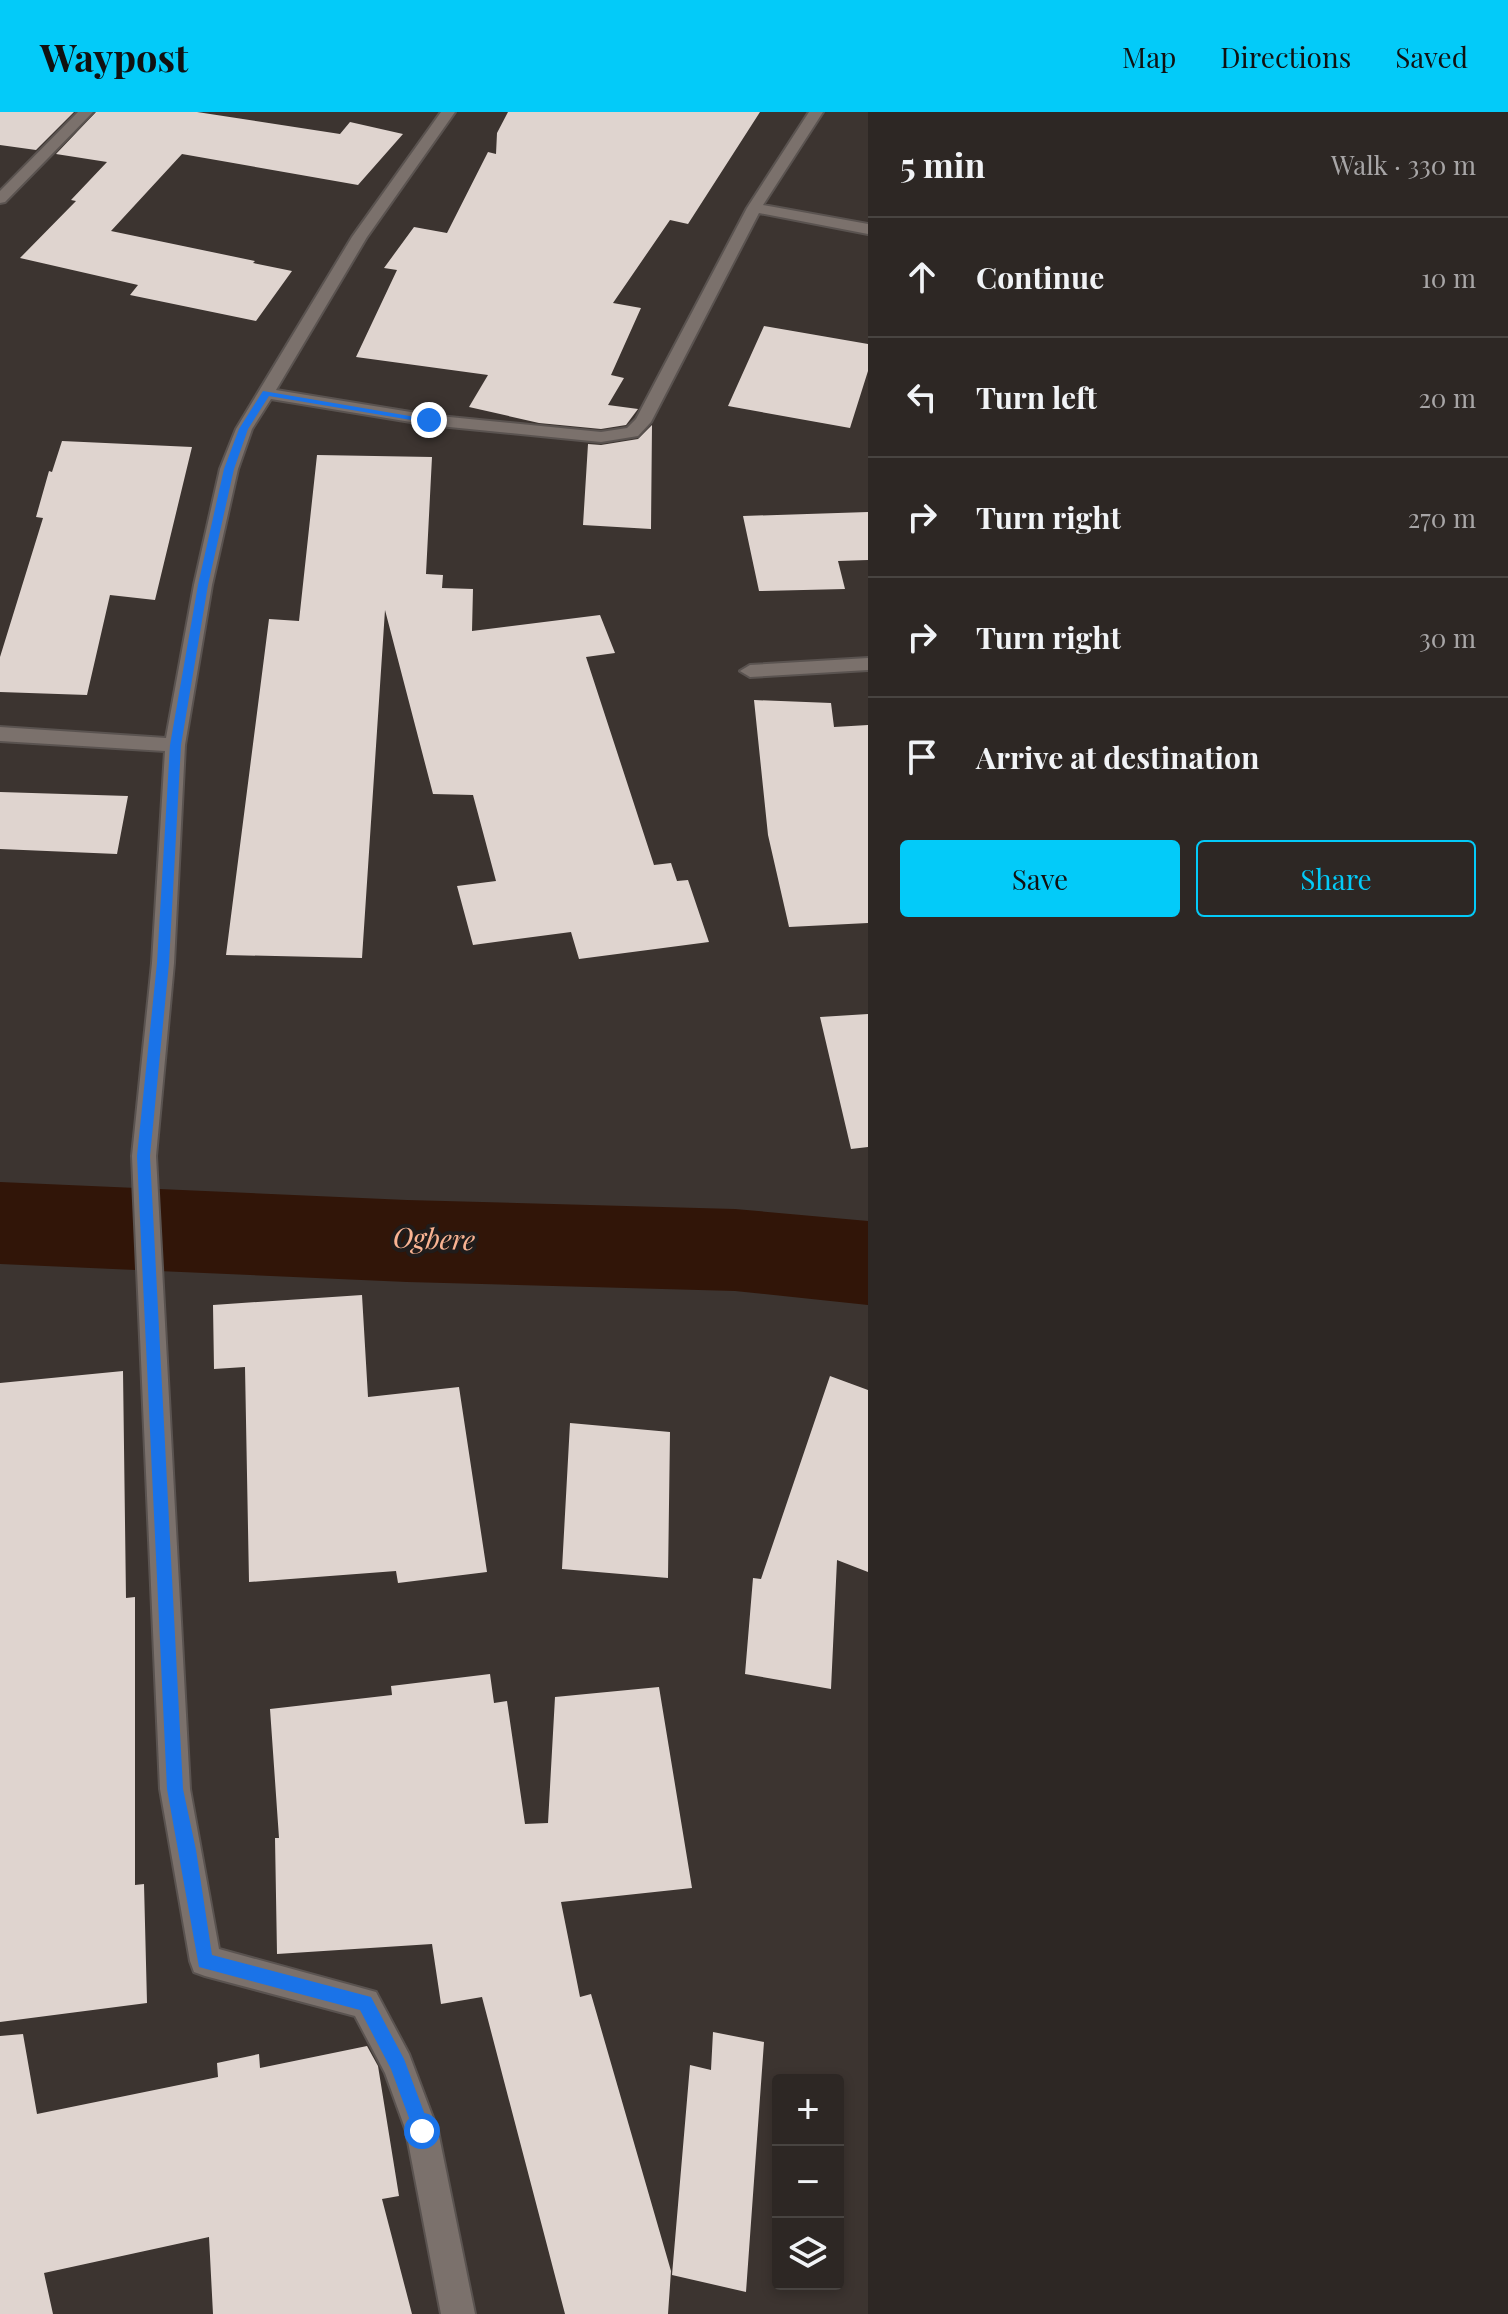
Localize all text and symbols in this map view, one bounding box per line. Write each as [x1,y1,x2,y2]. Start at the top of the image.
text: Waypost [40,31,188,82]
text: Map [1122,38,1176,75]
text: Directions [1220,38,1351,75]
text: Saved [1395,38,1468,75]
text: 5 min [900,141,985,187]
text: Walk · 330 m [1331,147,1476,182]
icon: ahead [900,255,944,299]
text: Continue [976,257,1104,297]
text: 10 m [1421,260,1476,295]
icon: left [900,375,944,419]
text: Turn left [976,377,1097,417]
text: 20 m [1418,380,1476,415]
route end [411,402,447,438]
icon: right [900,495,944,539]
text: Turn right [976,497,1121,537]
text: 270 m [1408,500,1476,535]
icon: right [900,615,944,659]
text: Turn right [976,617,1121,657]
text: 30 m [1419,620,1476,655]
icon: arrive [900,735,944,779]
text: Arrive at destination [976,737,1259,777]
button: Save [900,840,1180,917]
button: Share [1196,840,1476,917]
water label: Ogbere [392,1218,476,1257]
map controls [772,2074,844,2290]
button: + [772,2074,844,2146]
route start [404,2113,440,2149]
button: − [772,2146,844,2218]
button: layers [772,2218,844,2290]

